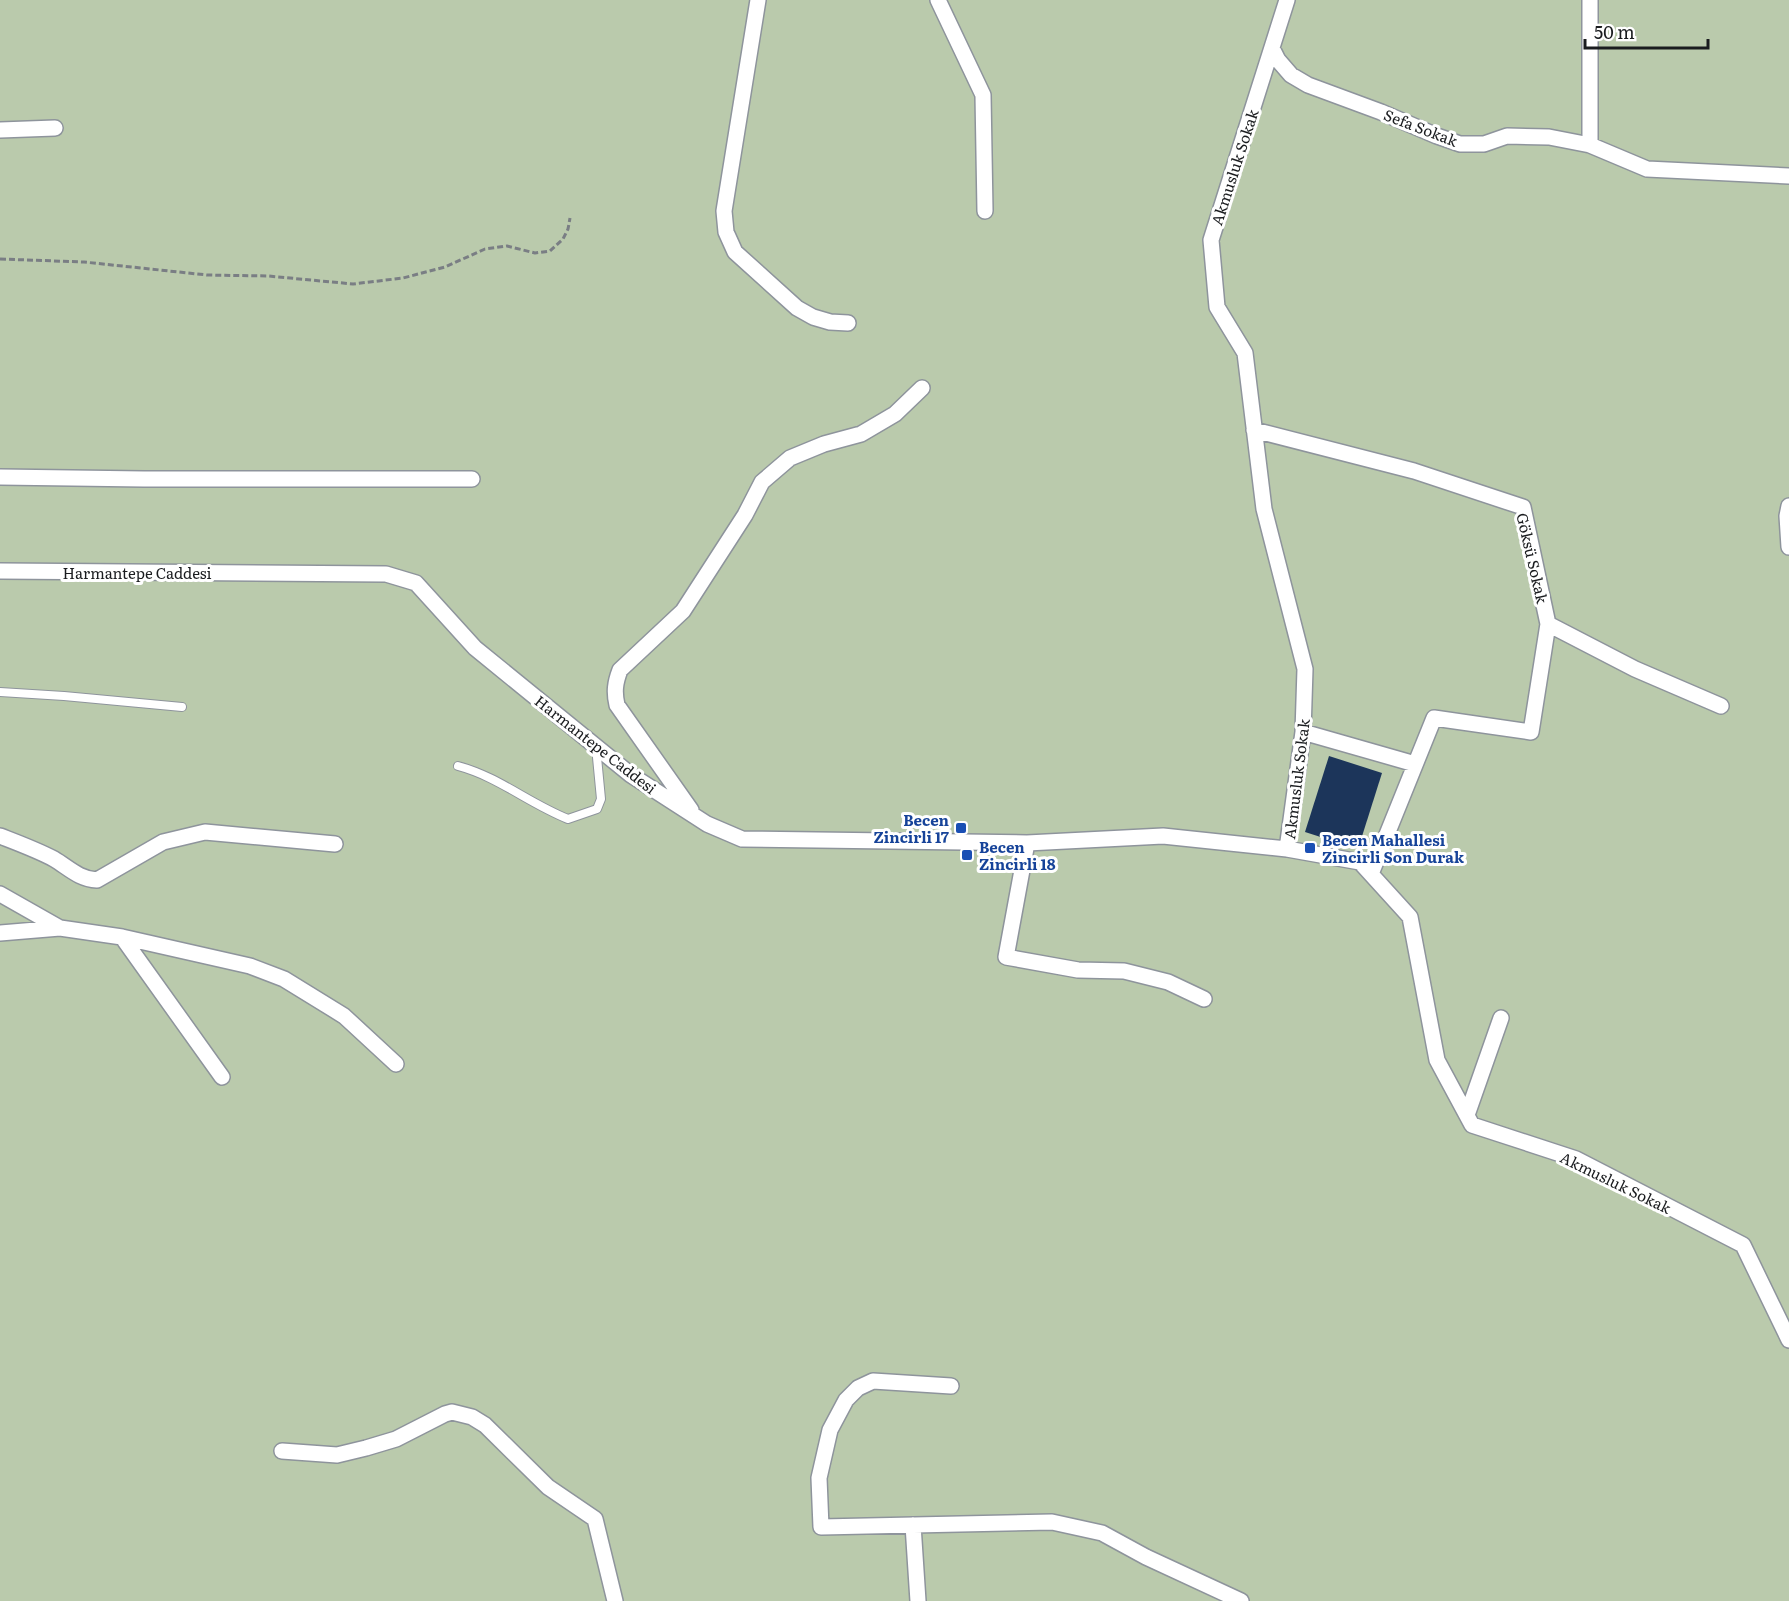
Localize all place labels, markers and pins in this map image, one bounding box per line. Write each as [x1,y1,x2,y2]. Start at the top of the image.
place label: Becen Zincirli 17 [874,808,950,848]
marker: Becen Zincirli 17 [954,821,968,835]
place label: Becen Mahallesi Zincirli Son Durak [1322,828,1465,868]
place label: Becen Zincirli 18 [979,835,1056,875]
marker: Becen Mahallesi Zincirli Son Durak [1303,841,1317,855]
marker: Becen Zincirli 18 [960,848,974,862]

